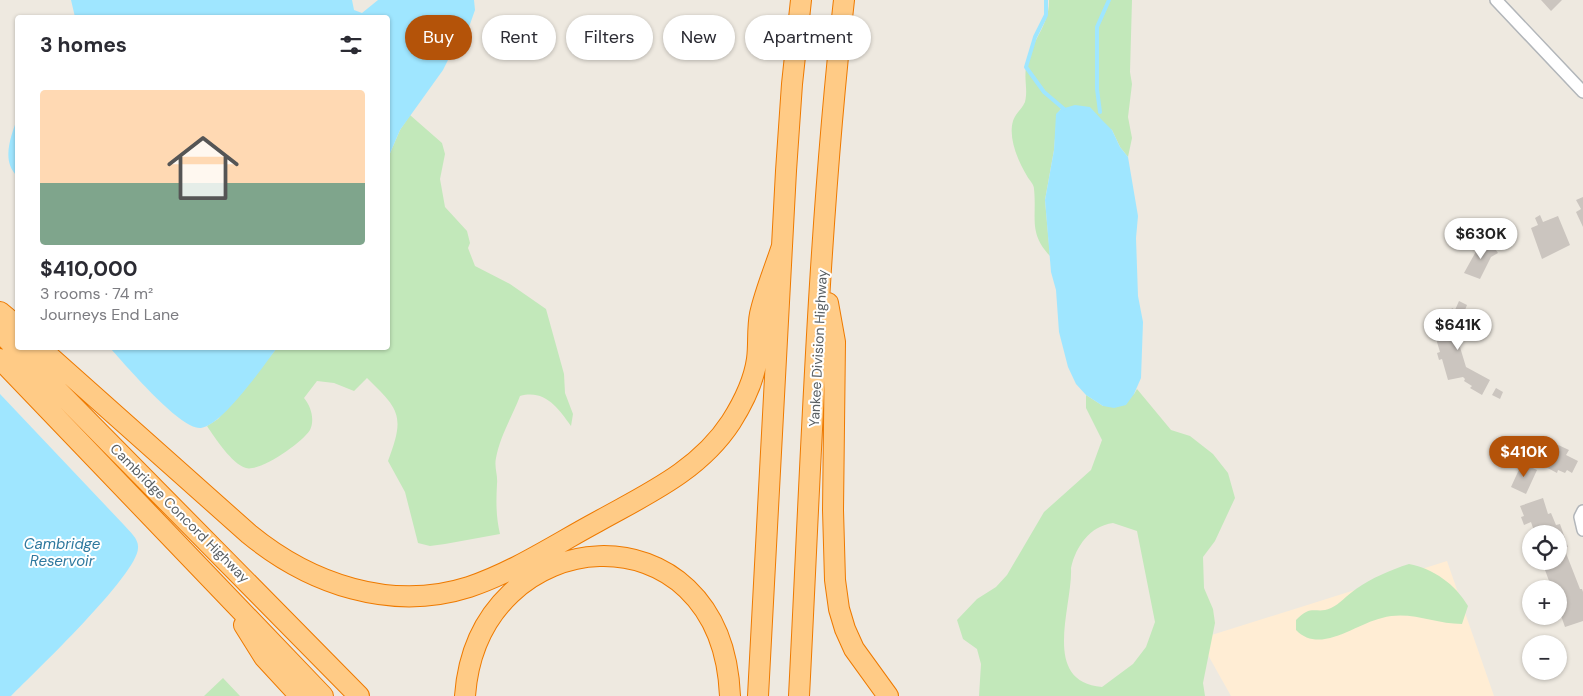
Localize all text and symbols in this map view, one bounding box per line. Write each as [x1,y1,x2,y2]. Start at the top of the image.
chip: Buy [405,15,472,60]
chip: Rent [482,15,556,60]
chip: Filters [566,15,653,60]
chip: New [663,15,735,60]
chip: Apartment [745,15,871,60]
text: 3 homes [40,31,127,59]
icon: filters [337,31,365,59]
icon: home [158,123,248,213]
pin: $630K [1446,218,1516,260]
text: $630K [1455,223,1507,244]
text: $410,000 [40,255,138,283]
street label: Yankee Division Highway [805,269,831,427]
text: 3 rooms · 74 m² [40,283,153,304]
text: Journeys End Lane [40,304,179,325]
pin: $641K [1423,308,1493,351]
text: $641K [1435,314,1481,335]
pin: $410K [1489,436,1559,478]
street label: Cambridge Concord Highway [106,439,254,587]
text: $410K [1500,441,1548,462]
map controls [1522,525,1567,680]
button: locate [1522,525,1567,570]
water label: Cambridge Reservoir [24,534,101,571]
button: + [1522,580,1567,625]
button: − [1522,635,1567,680]

